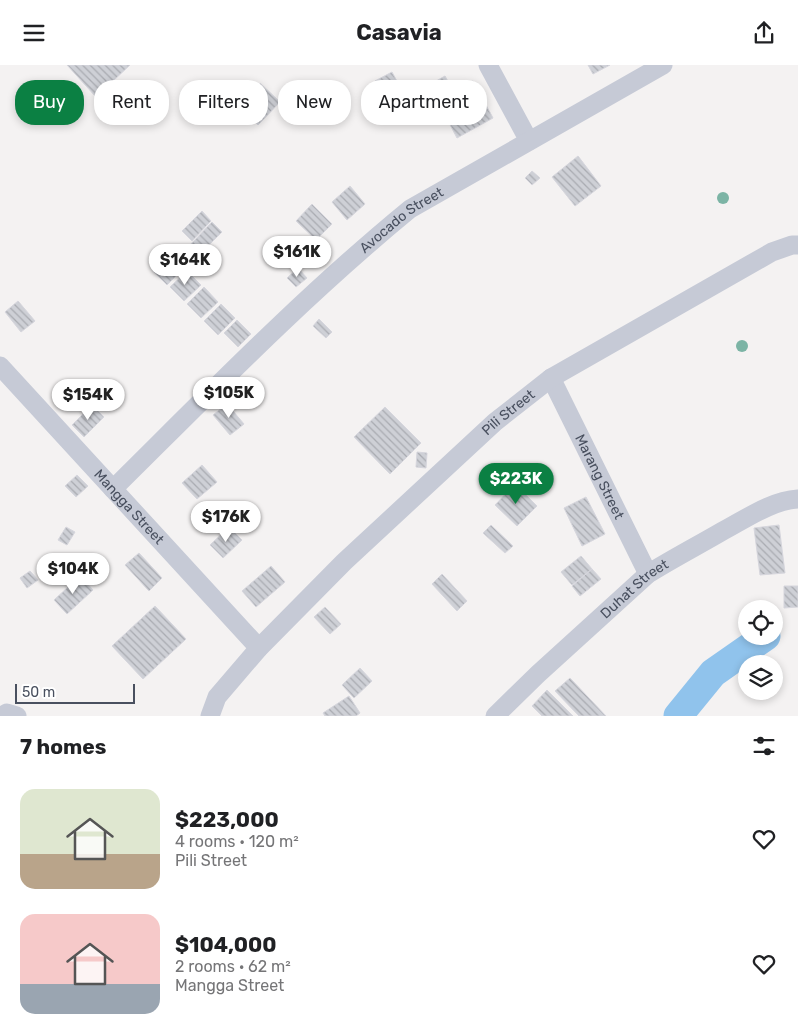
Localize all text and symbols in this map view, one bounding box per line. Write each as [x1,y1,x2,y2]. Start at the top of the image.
icon: menu [20,19,48,47]
text: Casavia [356,19,442,46]
icon: share [750,19,778,47]
chip: Buy [15,80,84,125]
chip: Rent [94,80,169,125]
chip: Filters [179,80,268,125]
chip: New [278,80,351,125]
chip: Apartment [361,80,487,125]
street label: Avocado Street [356,184,447,257]
pin: $161K [262,235,332,278]
text: $161K [273,242,321,261]
pin: $164K [150,243,220,286]
text: $164K [160,250,210,269]
pin: $105K [194,377,264,419]
pin: $154K [53,379,123,421]
text: $105K [204,383,254,402]
text: $154K [63,385,113,404]
street label: Pili Street [478,386,539,439]
street label: Marang Street [571,432,628,523]
pin: $223K [481,463,551,505]
street label: Mangga Street [90,466,168,548]
text: $223K [490,469,542,488]
pin: $176K [191,501,261,543]
text: $176K [202,507,250,526]
pin: $104K [38,553,108,595]
street label: Duhat Street [597,555,672,622]
text: $104K [47,559,99,578]
map controls [738,600,783,700]
button: locate [738,600,783,645]
button: layers [738,655,783,700]
scale bar [15,681,135,704]
text: 50 m [22,684,55,701]
icon: filters [750,732,778,760]
text: 7 homes [20,734,106,759]
text: $223,000 [175,807,279,832]
icon: home [60,809,120,869]
icon: heart [750,825,778,853]
text: 4 rooms · 120 m² [175,832,299,851]
text: Pili Street [175,851,247,870]
text: $104,000 [175,932,276,957]
icon: home [60,934,120,994]
icon: heart [750,950,778,978]
text: 2 rooms · 62 m² [175,957,291,976]
text: Mangga Street [175,976,284,995]

